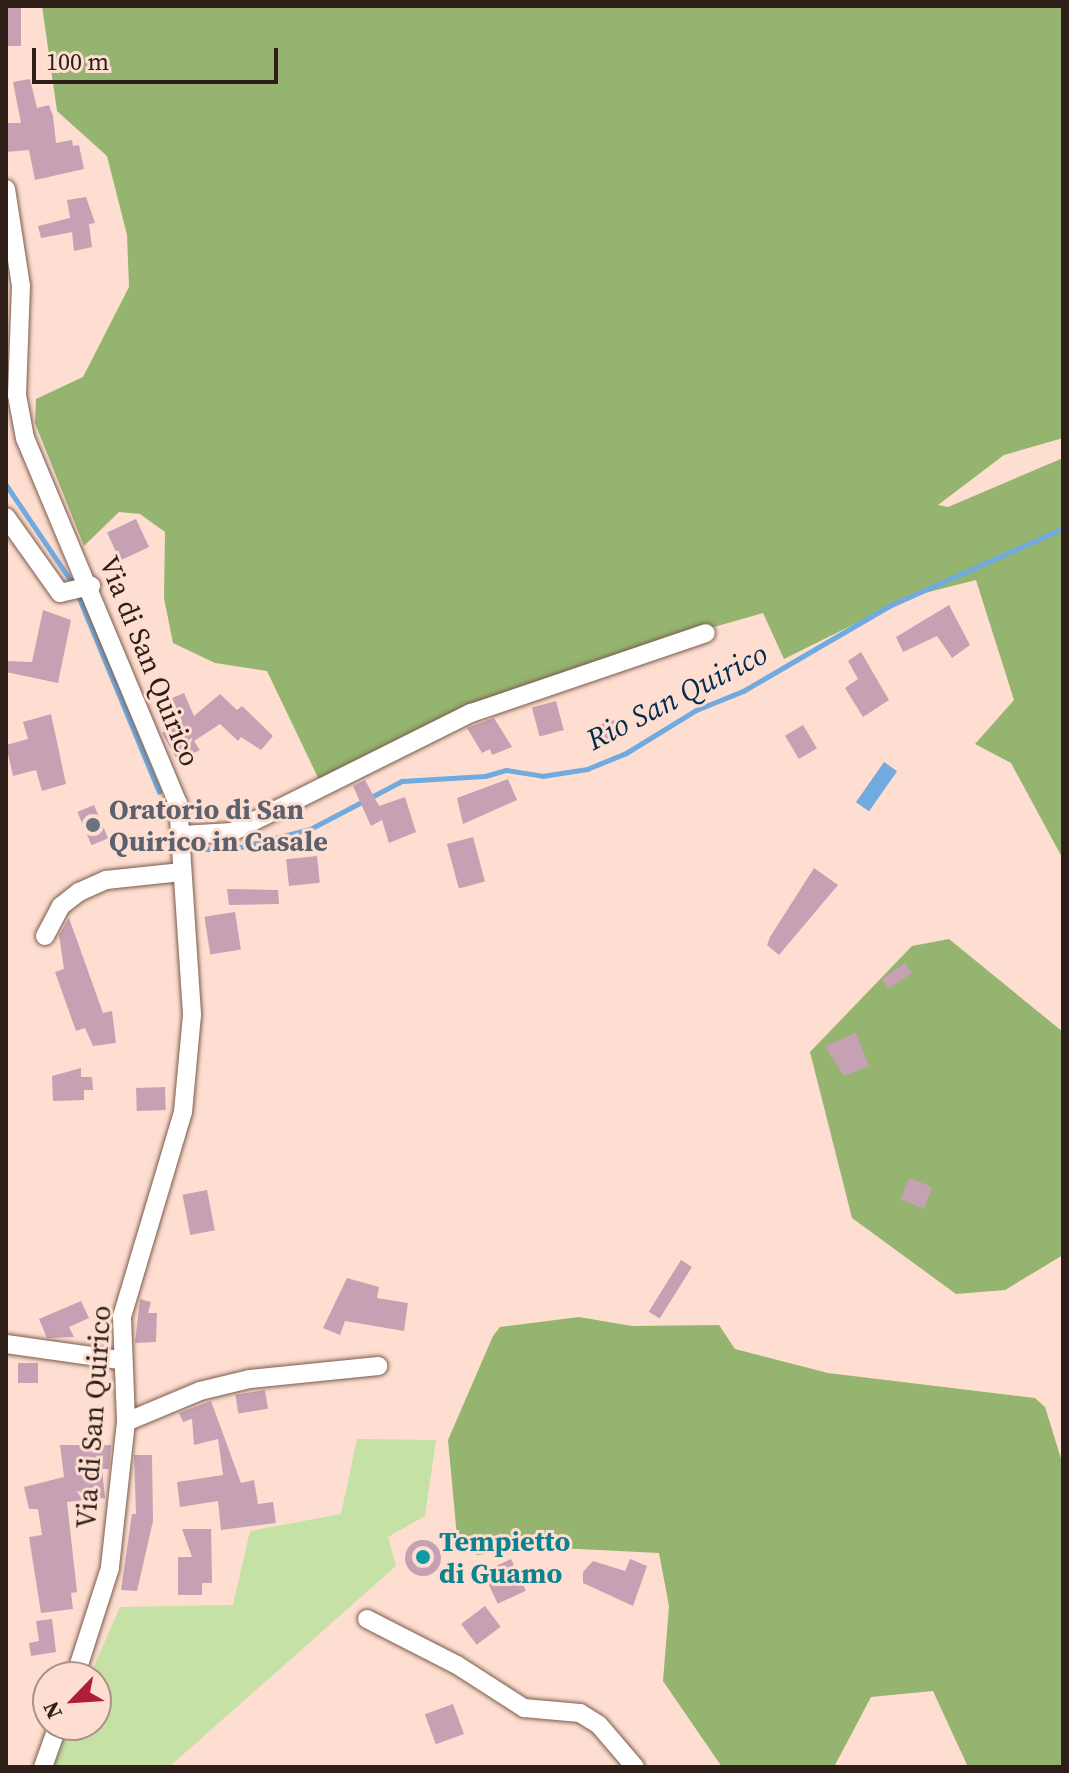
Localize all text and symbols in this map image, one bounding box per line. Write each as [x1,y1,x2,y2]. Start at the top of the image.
scale bar [36,32,282,82]
text: 100 m [46,45,109,78]
street label: Via di San Quirico [93,551,207,771]
water label: Rio San Quirico [581,636,773,758]
place label: Oratorio di San Quirico in Casale [109,792,328,858]
marker: Oratorio di San Quirico in Casale [84,816,102,834]
street label: Via di San Quirico [68,1304,118,1530]
place label: Tempietto di Guamo [439,1524,570,1590]
marker: Tempietto di Guamo [414,1548,432,1566]
north arrow [32,1661,112,1741]
text: N [35,1697,69,1724]

